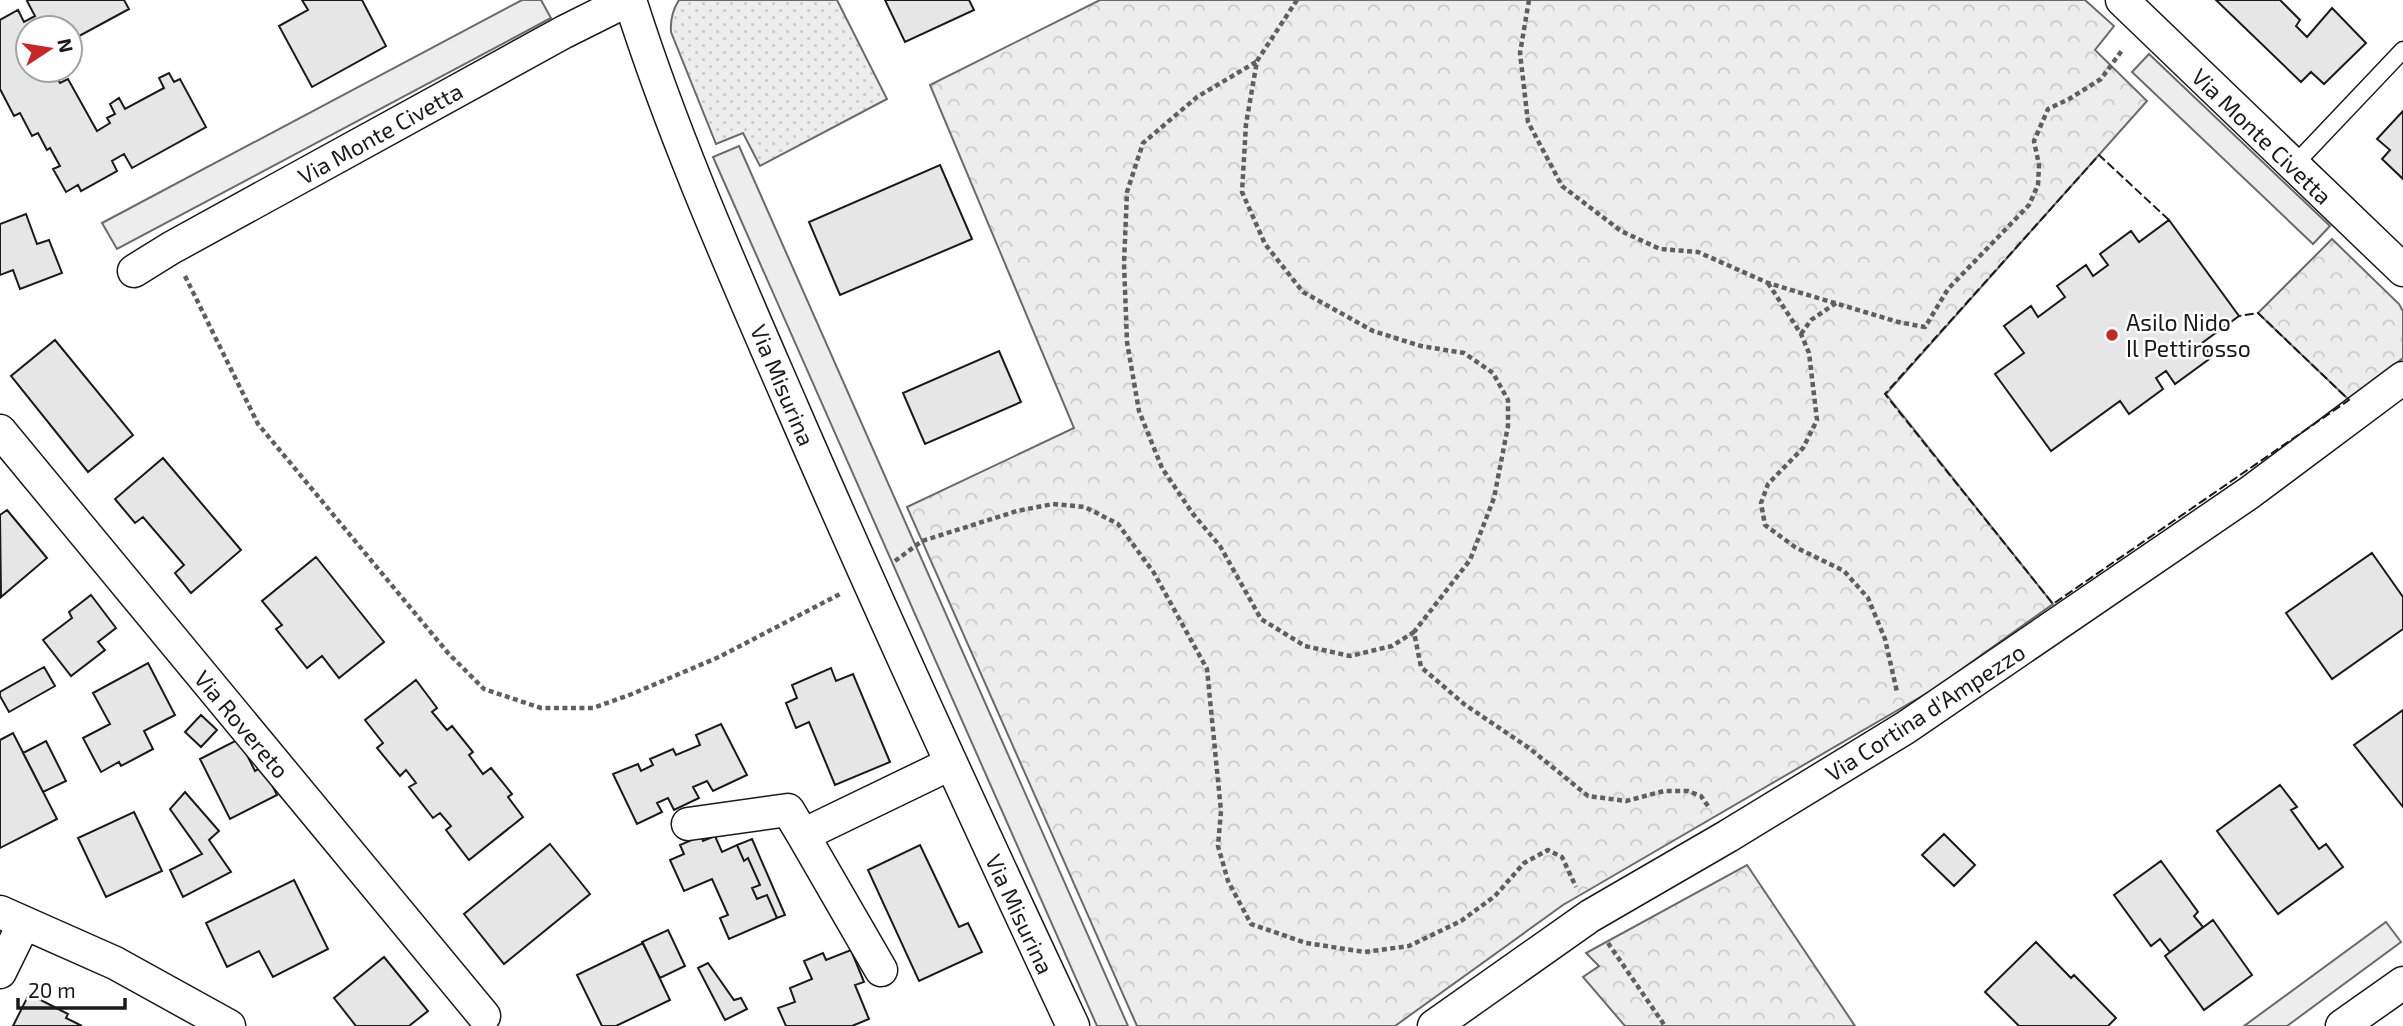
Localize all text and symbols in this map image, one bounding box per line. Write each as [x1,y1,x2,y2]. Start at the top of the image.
north arrow [14,14,84,84]
text: N [53,36,79,54]
street label: Via Monte Civetta [2186,62,2338,210]
street label: Via Monte Civetta [293,76,467,190]
place label: Asilo Nido Il Pettirosso [2126,308,2251,362]
street label: Via Misurina [745,320,821,450]
marker: Asilo Nido Il Pettirosso [2104,327,2120,343]
street label: Via Cortina d'Ampezzo [1820,637,2030,787]
street label: Via Rovereto [189,664,295,784]
street label: Via Misurina [980,850,1060,978]
scale bar [18,967,124,1011]
text: 20 m [28,977,76,1002]

